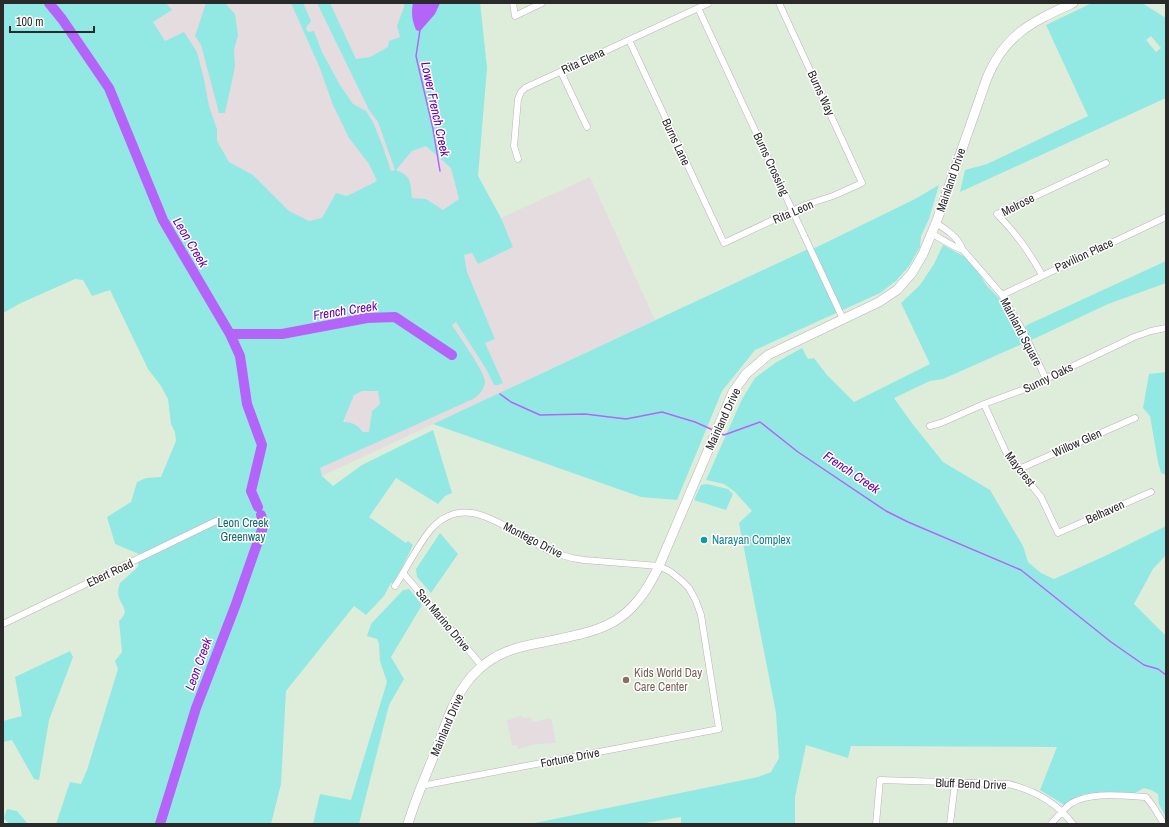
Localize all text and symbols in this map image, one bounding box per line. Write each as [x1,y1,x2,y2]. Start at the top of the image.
scale bar [10,8,94,34]
text: 100 m [16,14,43,30]
street label: Rita Elena [559,44,608,78]
water label: Lower French Creek [417,60,454,159]
street label: Burns Way [804,68,838,118]
street label: Burns Lane [658,116,694,168]
street label: Burns Crossing [749,130,793,199]
street label: Mainland Drive [933,146,969,214]
street label: Melrose [999,190,1037,220]
street label: Rita Leon [770,196,816,228]
water label: Leon Creek [169,214,212,271]
street label: Pavilion Place [1052,234,1116,276]
street label: Mainland Square [996,295,1046,369]
water label: French Creek [312,297,379,324]
street label: Sunny Oaks [1020,359,1076,397]
street label: Mainland Drive [702,385,744,453]
street label: Willow Glen [1050,425,1104,461]
water label: French Creek [820,447,884,498]
street label: Maycrest [1001,448,1039,490]
street label: Belhaven [1083,496,1127,528]
park label: Leon Creek Greenway [218,515,269,545]
street label: Montego Drive [501,518,565,562]
place label: Narayan Complex [712,532,791,548]
marker: Narayan Complex [699,535,709,545]
street label: Ebert Road [84,555,136,591]
street label: San Marino Drive [412,585,474,655]
water label: Leon Creek [181,635,216,693]
place label: Kids World Day Care Center [634,665,702,695]
marker: Kids World Day Care Center [621,675,631,685]
street label: Mainland Drive [427,691,467,759]
street label: Fortune Drive [539,744,601,772]
street label: Bluff Bend Drive [935,775,1007,793]

